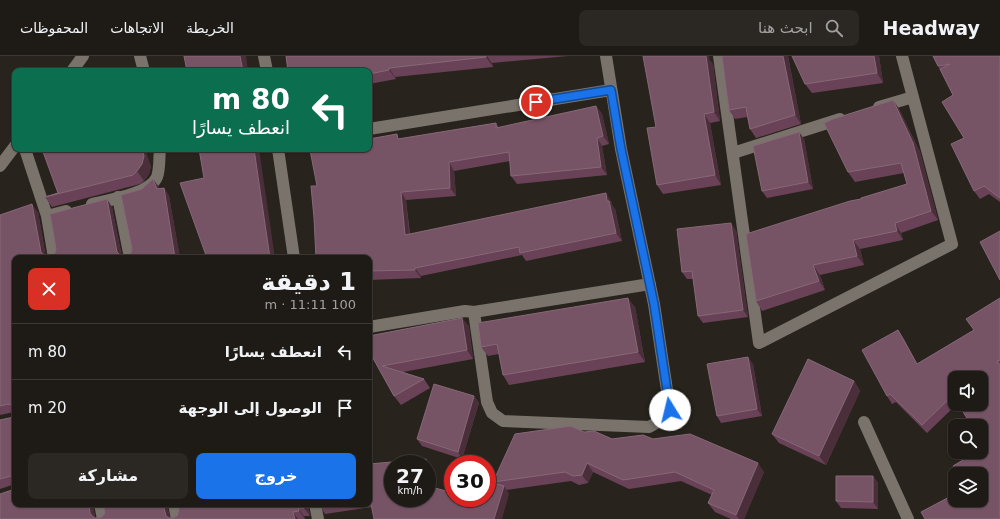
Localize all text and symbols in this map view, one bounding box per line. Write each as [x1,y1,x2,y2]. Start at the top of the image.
search box [579,10,859,46]
icon: search [823,17,845,39]
text: Headway [883,17,980,39]
text: ابحث هنا [758,19,813,37]
text: المحفوظات [20,20,88,36]
text: الاتجاهات [110,20,164,36]
text: الخريطة [186,20,234,36]
text: 80 m [212,83,290,116]
icon: left [304,84,356,136]
pin [519,85,553,119]
icon: arrive [525,91,547,113]
text: انعطف يسارًا [192,117,290,138]
button: close [28,268,70,310]
text: 1 دقيقة [261,268,356,296]
text: 100 m · 11:11 [265,297,356,312]
icon: left [334,341,356,363]
text: 80 m [28,343,67,361]
text: انعطف يسارًا [225,343,322,361]
map controls [948,371,988,507]
button: sound [948,371,988,411]
position arrow [649,389,691,431]
icon: arrive [334,397,356,419]
text: 20 m [28,399,67,417]
text: الوصول إلى الوجهة [179,399,322,417]
button: search [948,419,988,459]
button: مشاركة [28,453,188,499]
button: خروج [196,453,356,499]
speed limit sign: 30 [444,455,496,507]
text: 27 [396,464,424,488]
button: layers [948,467,988,507]
text: km/h [397,485,423,496]

